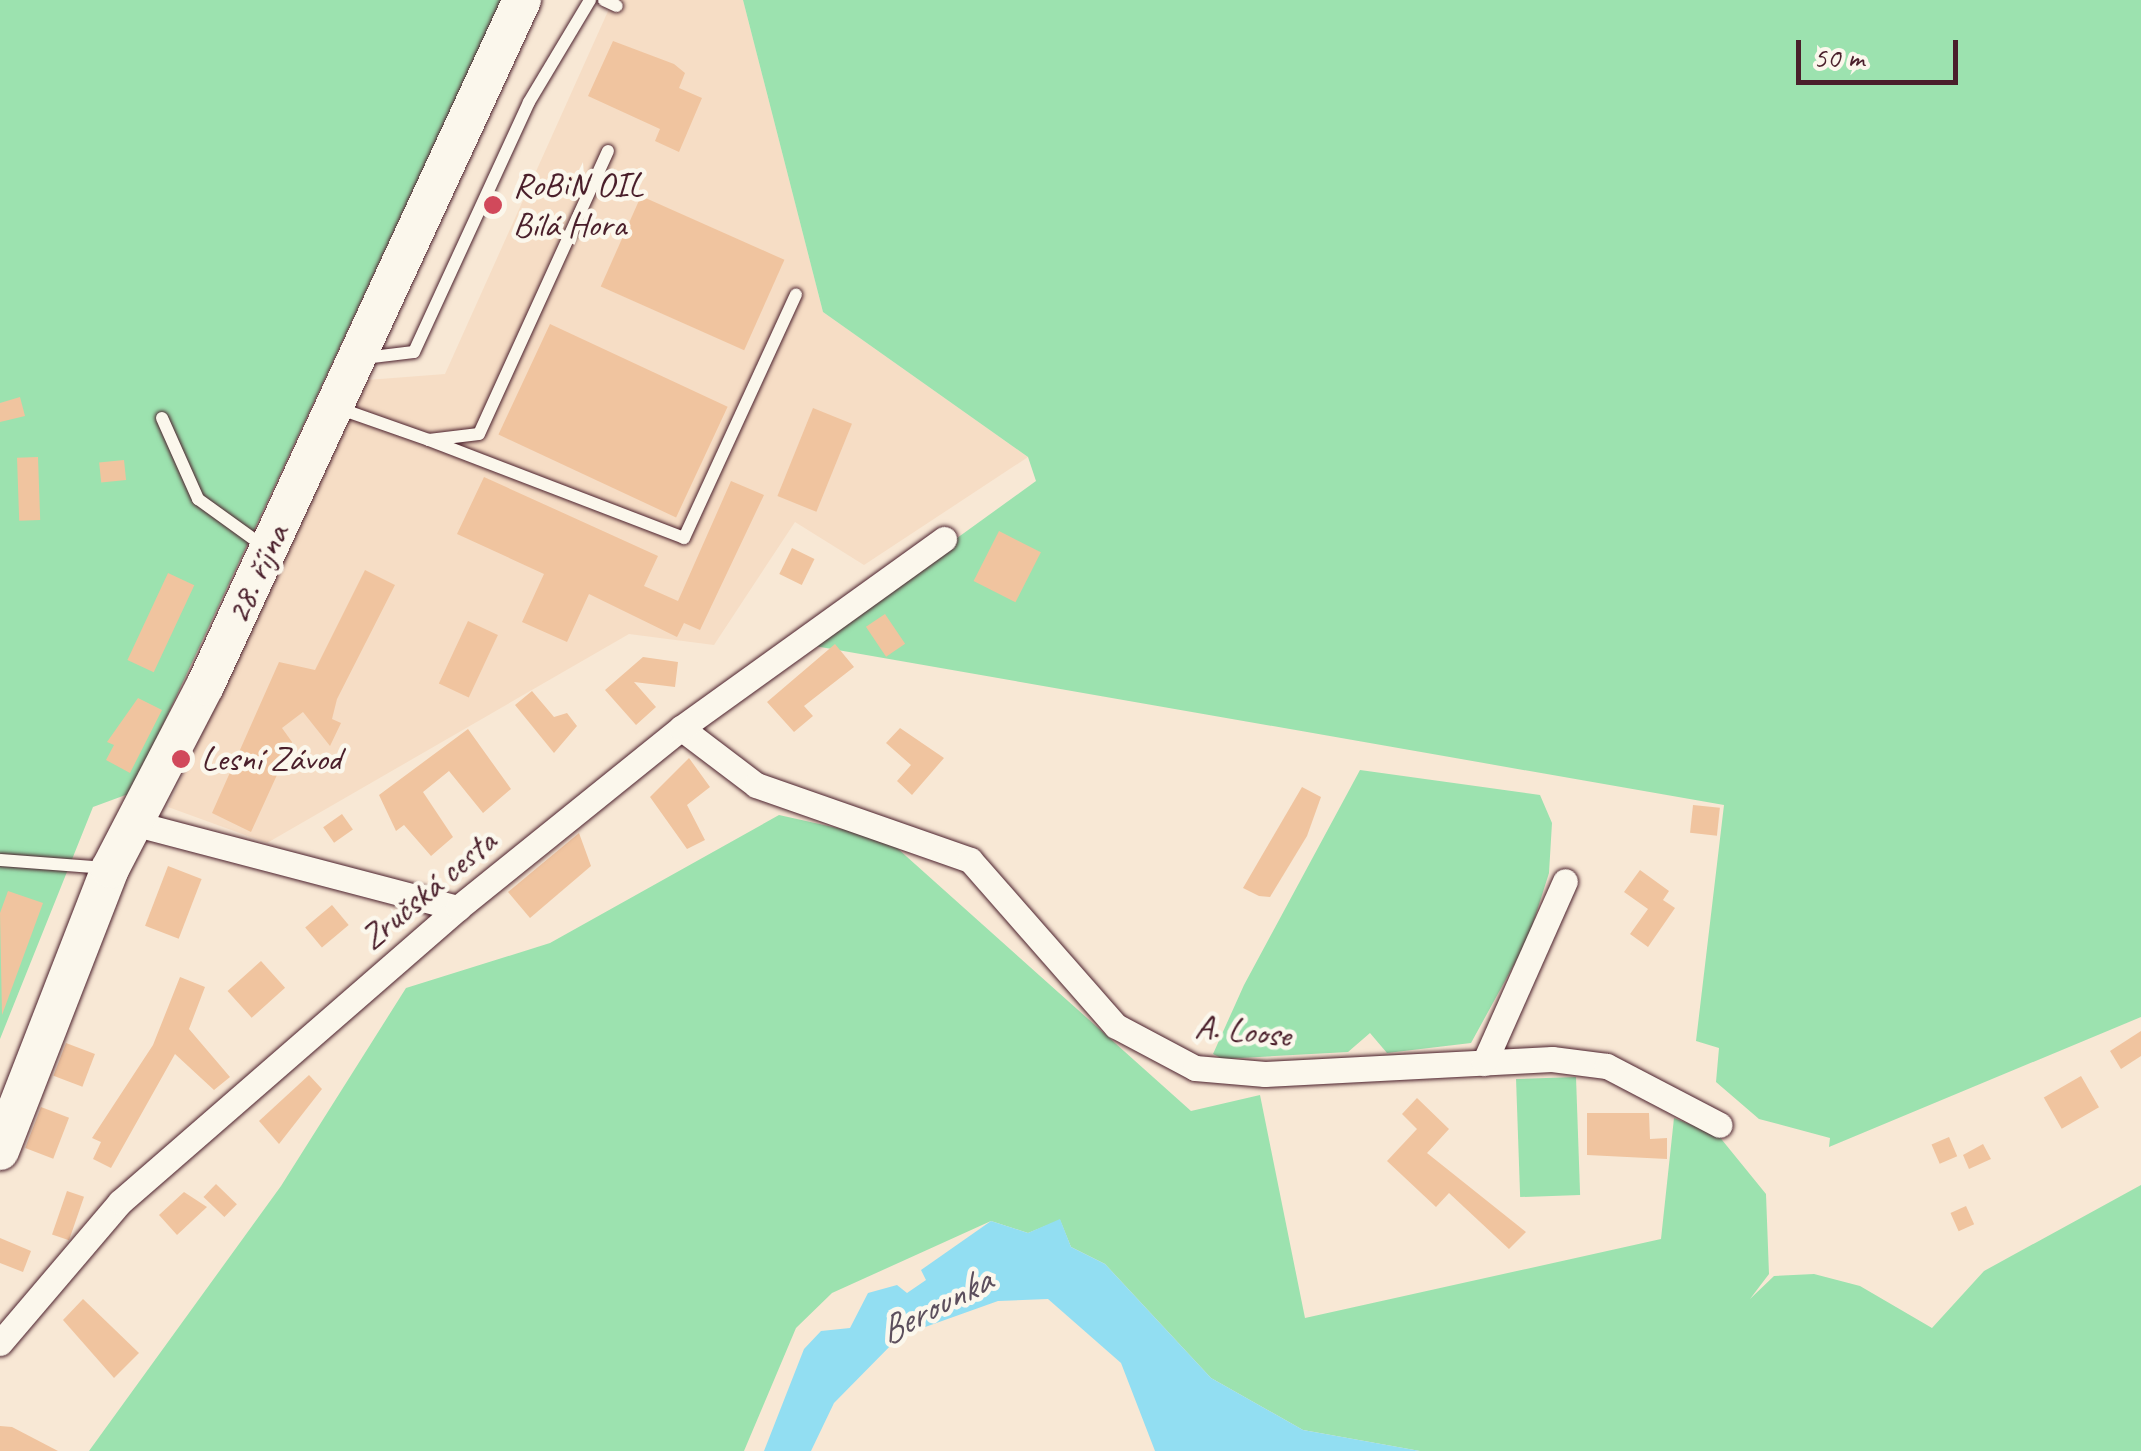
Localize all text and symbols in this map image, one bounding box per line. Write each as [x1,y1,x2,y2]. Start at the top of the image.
scale bar [1801,20,1964,82]
text: 50 m [1813,38,1864,76]
place label: RoBiN OIL Bílá Hora [513,164,643,246]
marker: RoBiN OIL Bílá Hora [482,194,504,216]
street label: 28. října [216,518,298,630]
place label: Lesní Závod [201,738,341,780]
marker: Lesní Závod [170,748,192,770]
street label: Zručská cesta [351,821,505,959]
street label: A. Loose [1193,1005,1293,1057]
water label: Berounka [871,1258,999,1354]

